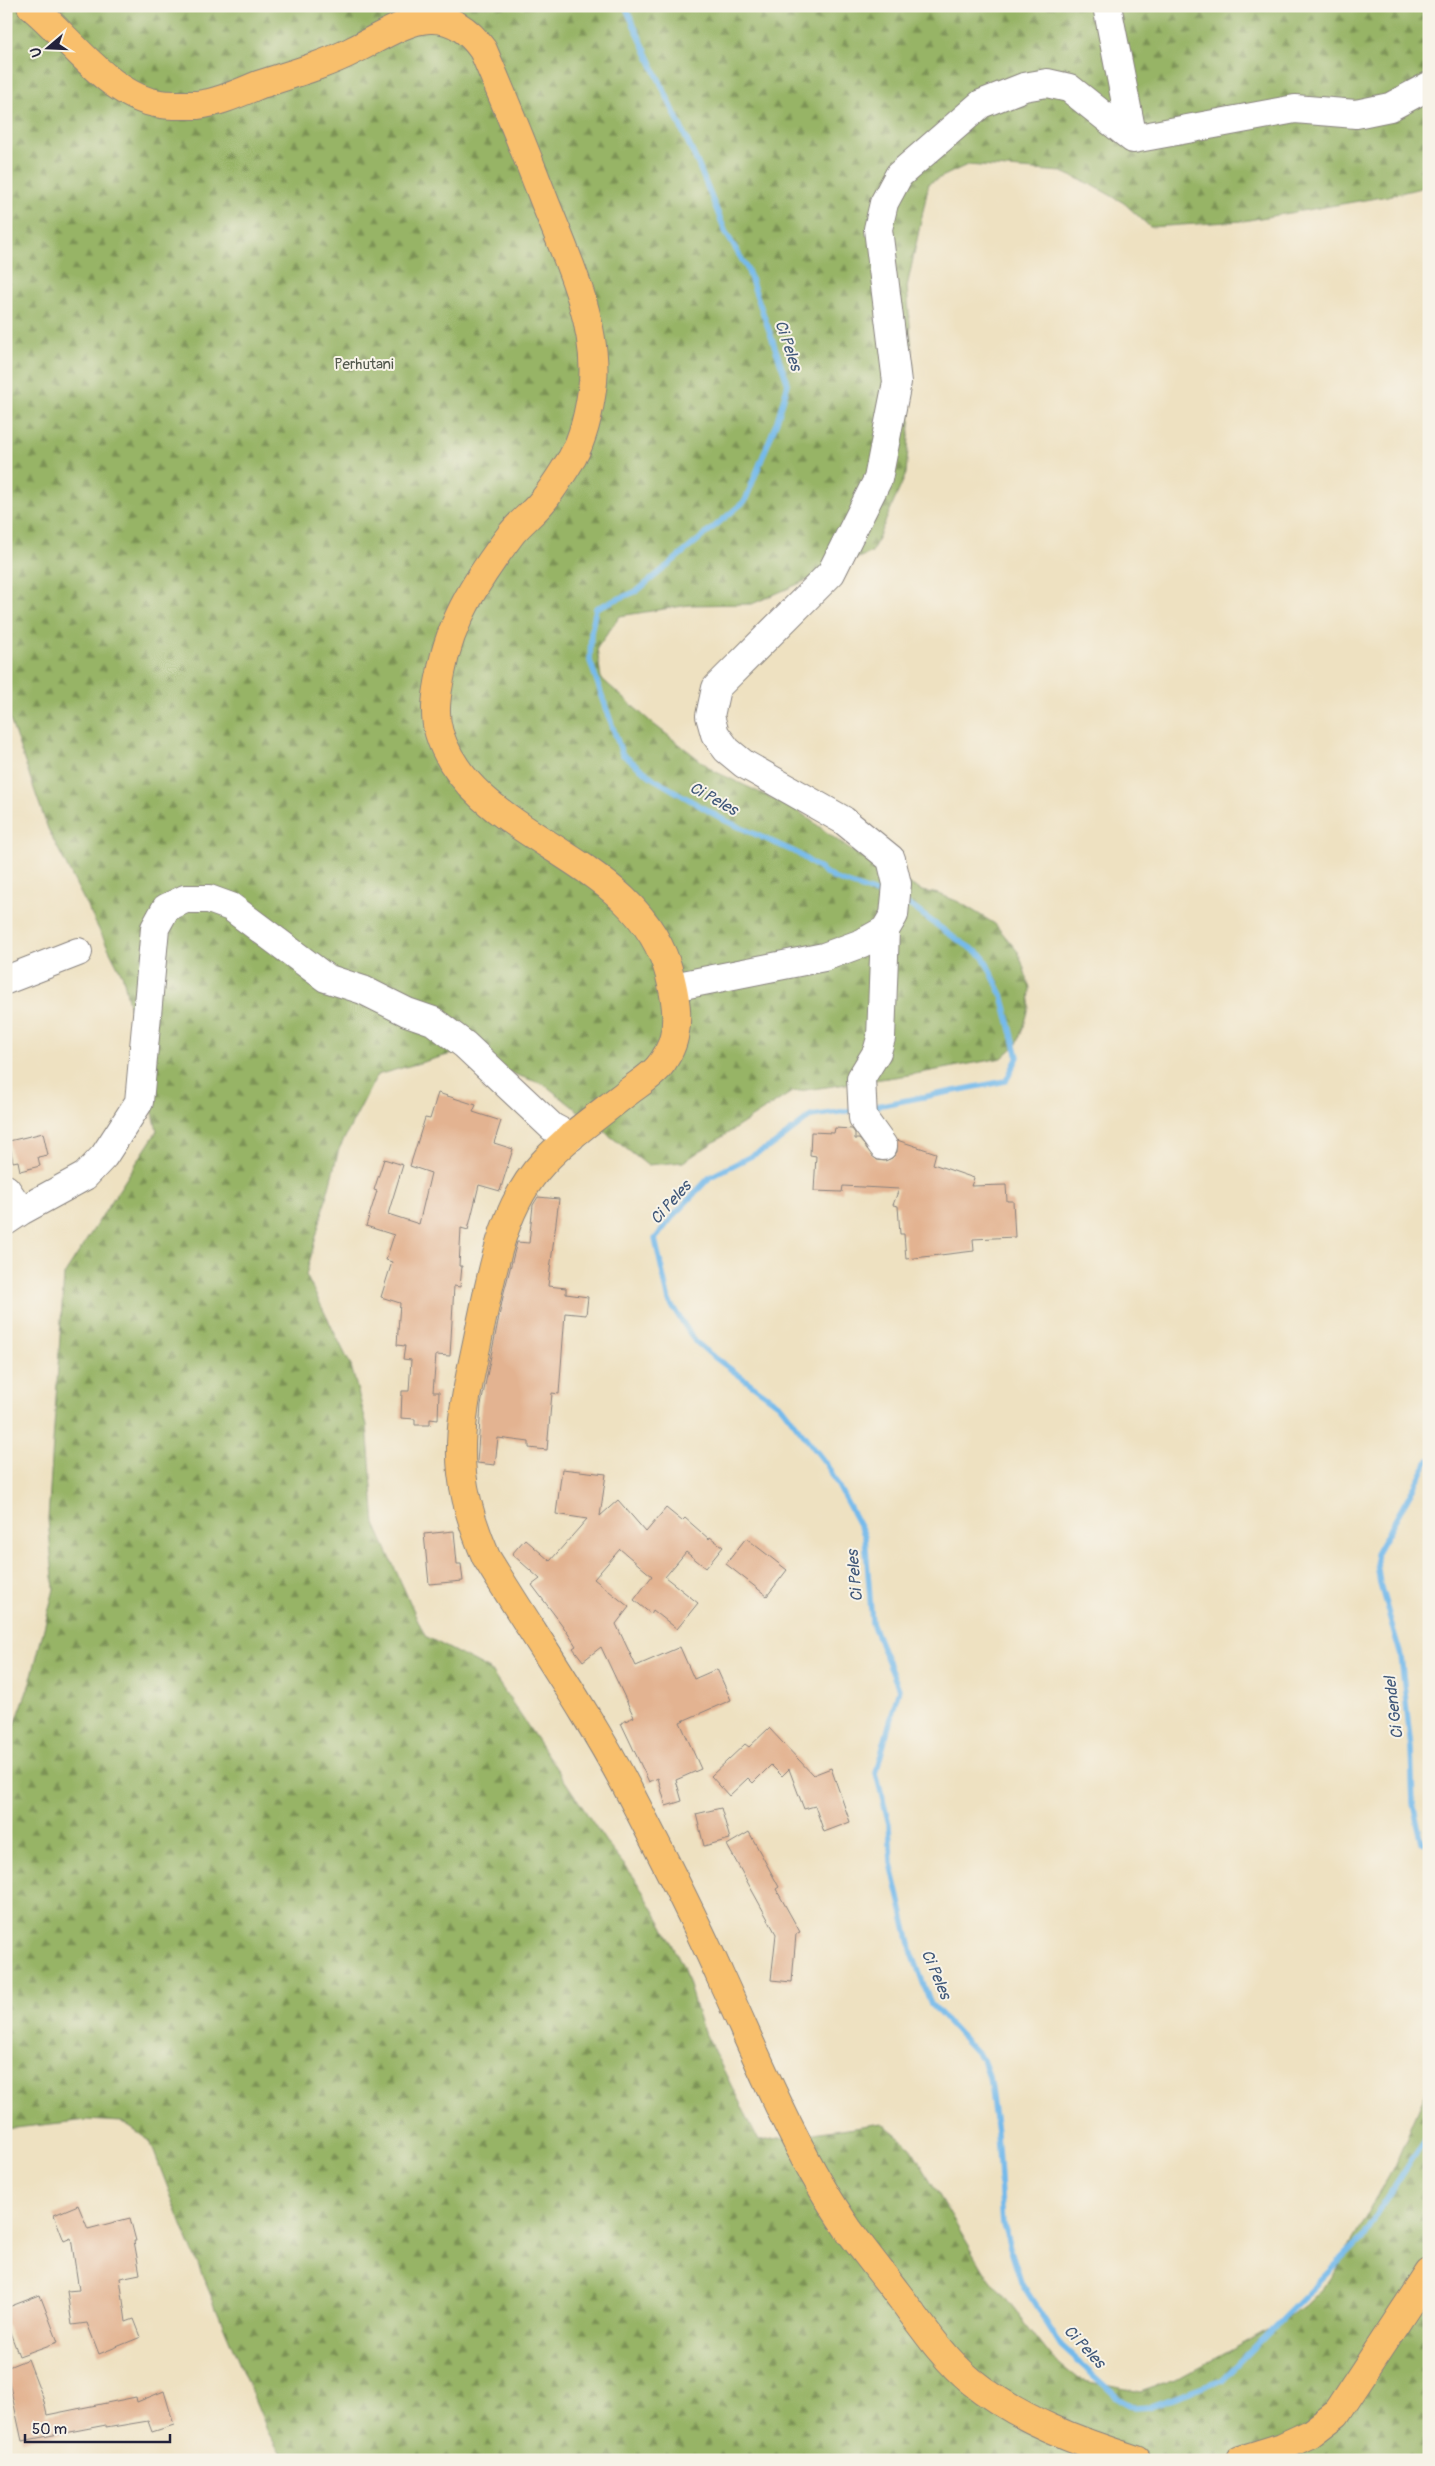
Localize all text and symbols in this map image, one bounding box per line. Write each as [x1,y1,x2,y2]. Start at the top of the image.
north arrow [22,22,72,72]
text: U [27,45,46,59]
water label: Ci Peles [770,318,807,375]
park label: Perhutani [334,355,394,374]
water label: Ci Peles [686,778,743,821]
water label: Ci Peles [646,1175,697,1229]
water label: Ci Peles [843,1547,867,1603]
water label: Ci Gendel [1380,1673,1408,1740]
water label: Ci Peles [917,1947,956,2004]
water label: Ci Peles [1059,2321,1110,2374]
scale bar [25,2411,170,2443]
text: 50 m [32,2420,67,2439]

